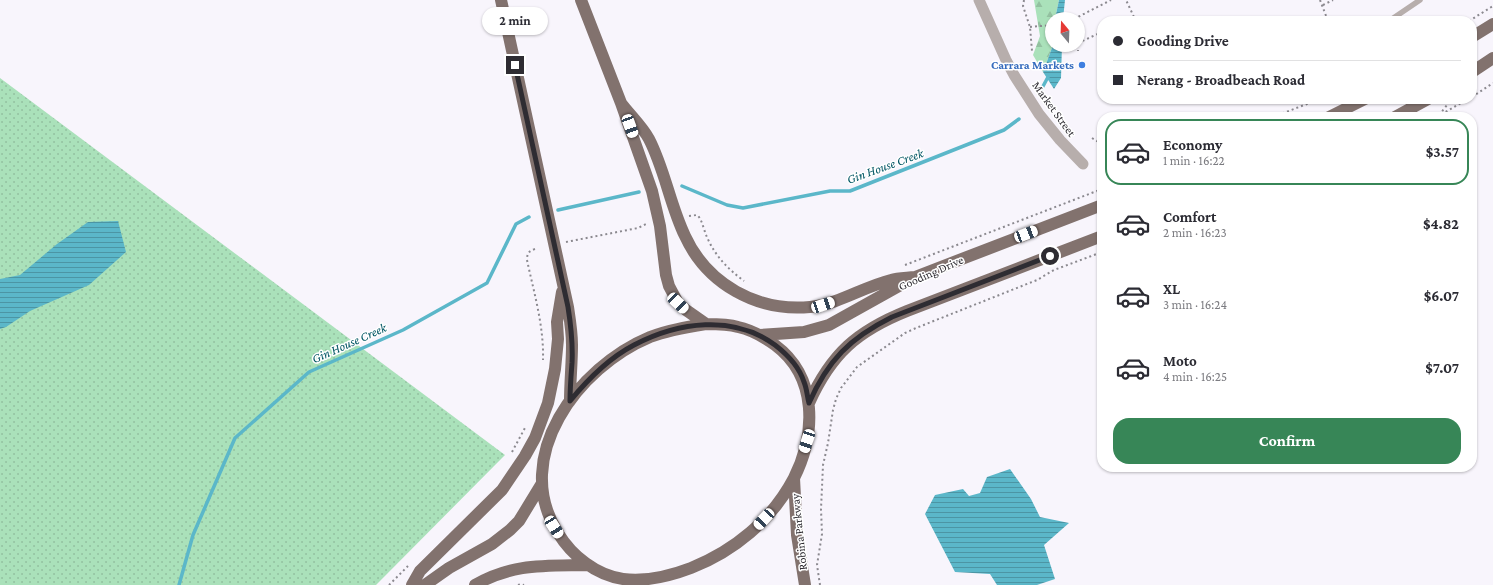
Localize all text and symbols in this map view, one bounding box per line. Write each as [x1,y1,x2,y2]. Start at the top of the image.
callout: 2 min [482,7,548,35]
north arrow [1045,12,1085,52]
map controls [1045,12,1085,52]
text: 2 min [499,13,531,28]
text: Gooding Drive [1137,33,1229,49]
route end [506,56,524,74]
place label: Carrara Markets [991,58,1074,72]
marker: Carrara Markets [1077,60,1087,70]
text: Nerang - Broadbeach Road [1137,72,1305,88]
street label: Market Street [1029,79,1079,140]
car [620,113,640,139]
icon: car [1115,134,1151,170]
text: Economy [1163,137,1222,153]
text: $3.57 [1426,144,1459,160]
water label: Gin House Creek [845,145,926,187]
text: 1 min · 16:22 [1163,153,1225,168]
icon: car [1115,206,1151,242]
text: Comfort [1163,209,1217,225]
text: $4.82 [1423,216,1459,232]
car [1013,224,1039,244]
text: 2 min · 16:23 [1163,225,1227,240]
route start [1041,247,1059,265]
street label: Gooding Drive [896,252,966,294]
icon: car [1115,278,1151,314]
text: XL [1163,281,1180,297]
text: $6.07 [1424,288,1459,304]
car [665,290,691,316]
car [810,296,836,314]
text: 3 min · 16:24 [1163,297,1227,312]
water label: Gin House Creek [309,319,390,366]
icon: car [1115,350,1151,386]
text: Moto [1163,353,1197,369]
text: $7.07 [1425,360,1459,376]
text: 4 min · 16:25 [1163,369,1227,384]
button: Confirm [1113,418,1461,464]
car [798,428,816,454]
street label: Robina Parkway [788,493,810,571]
car [751,506,777,532]
car [543,514,565,540]

